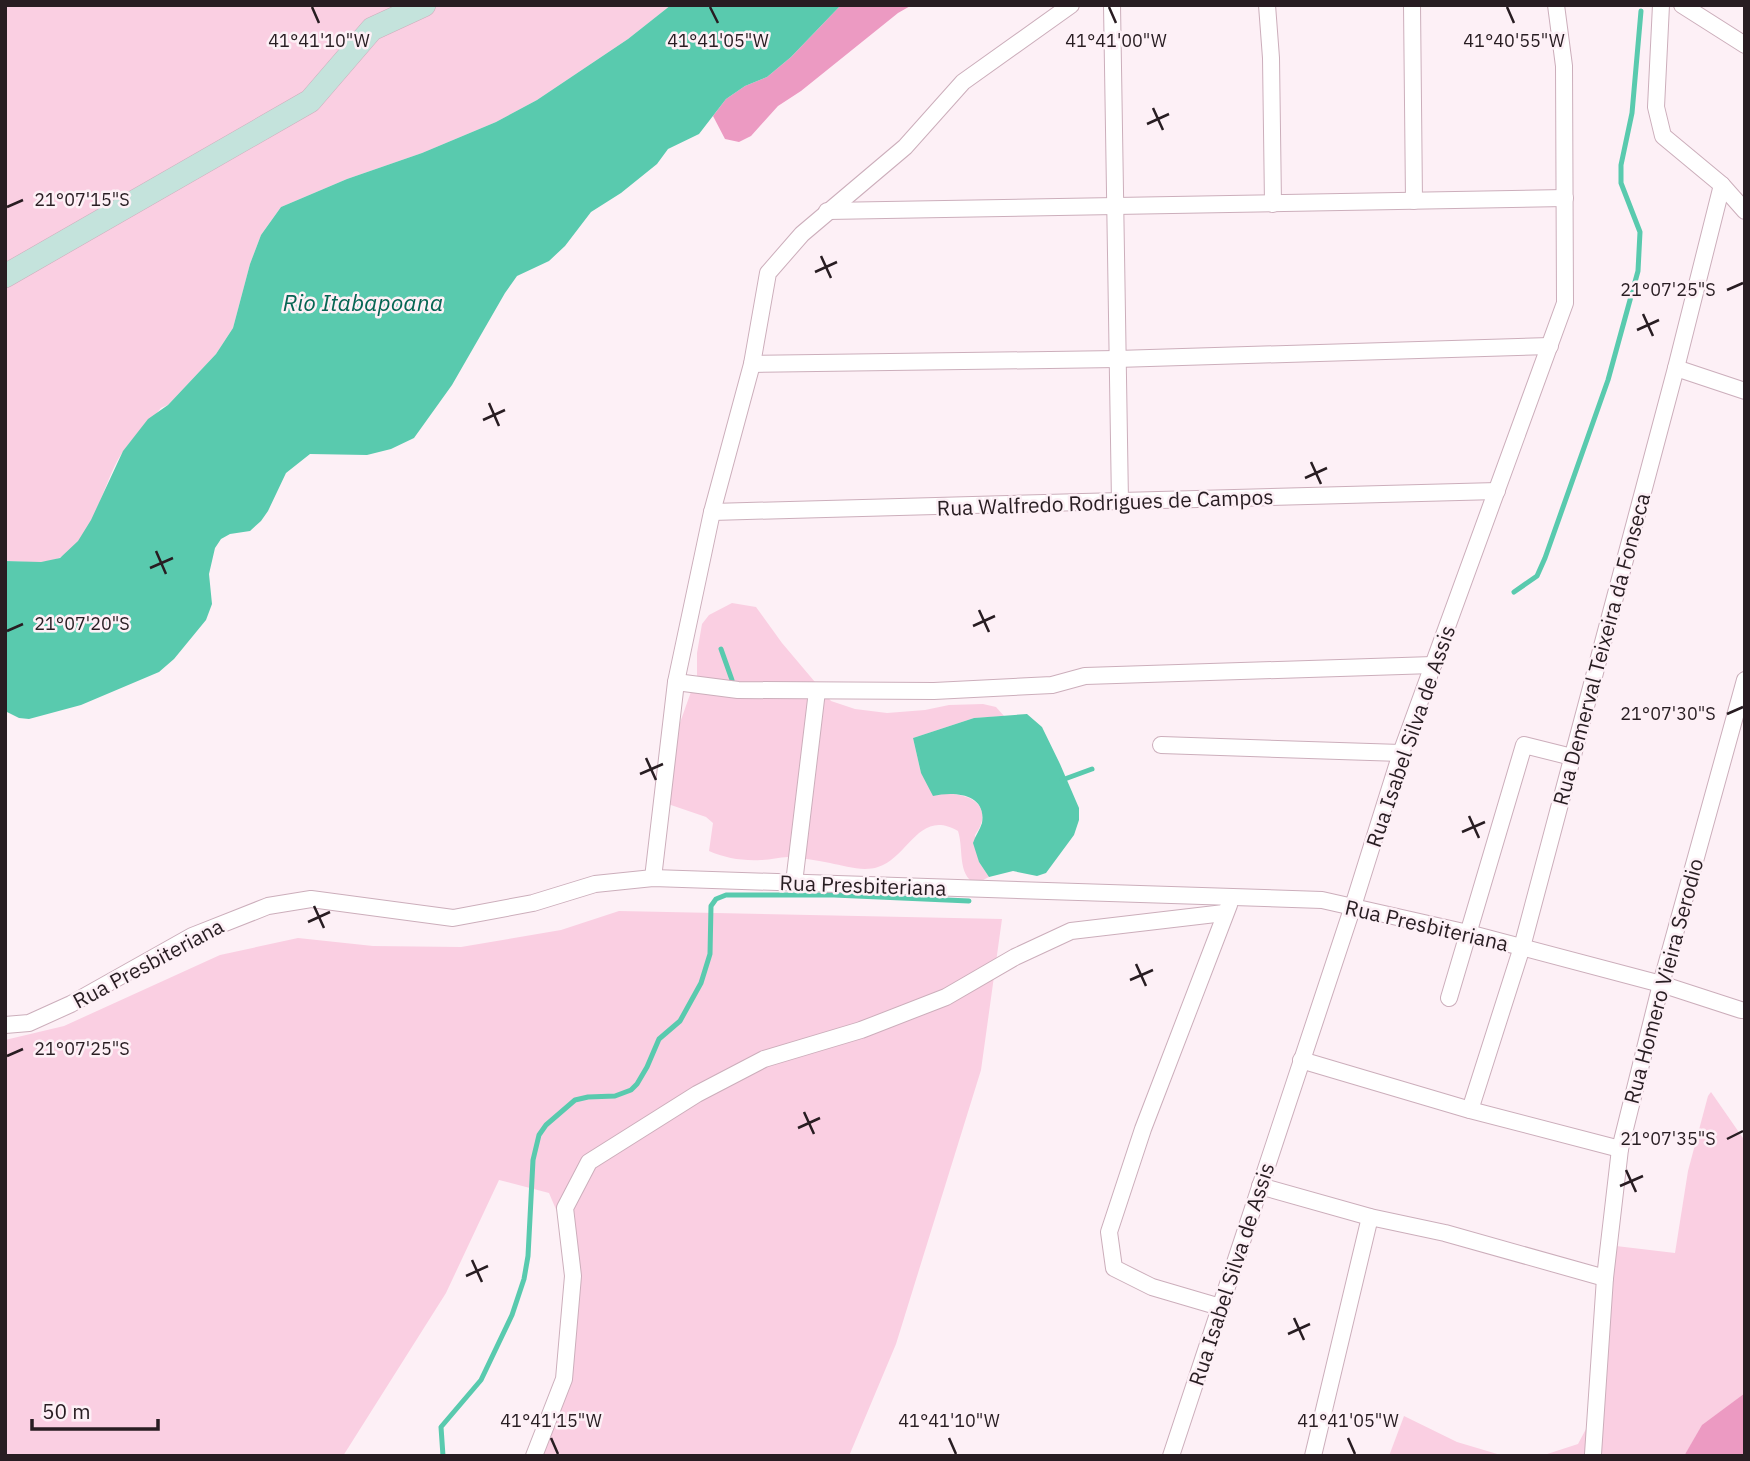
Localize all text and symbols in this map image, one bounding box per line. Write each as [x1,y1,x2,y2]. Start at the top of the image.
text: 41°41'10"W [268,29,370,52]
text: 41°41'05"W [667,29,769,52]
text: 41°41'00"W [1065,29,1167,52]
text: 41°40'55"W [1463,29,1565,52]
text: 21°07'15"S [34,188,130,211]
text: 21°07'25"S [1620,278,1716,301]
water label: Rio Itabapoana [283,287,443,317]
street label: Rua Walfredo Rodrigues de Campos [936,482,1274,522]
street label: Rua Demerval Teixeira da Fonseca [1546,490,1656,808]
text: 21°07'20"S [34,612,130,635]
street label: Rua Isabel Silva de Assis [1359,621,1461,851]
text: 21°07'30"S [1620,702,1716,725]
street label: Rua Homero Vieira Serodio [1617,855,1709,1107]
street label: Rua Presbiteriana [779,868,947,902]
street label: Rua Presbiteriana [1342,893,1512,957]
street label: Rua Presbiteriana [68,911,228,1015]
text: 21°07'25"S [34,1037,130,1060]
text: 21°07'35"S [1620,1127,1716,1150]
street label: Rua Isabel Silva de Assis [1182,1159,1280,1389]
scale bar [32,1388,158,1432]
text: 50 m [42,1397,91,1425]
text: 41°41'15"W [500,1409,602,1432]
text: 41°41'10"W [898,1409,1000,1432]
text: 41°41'05"W [1297,1409,1399,1432]

